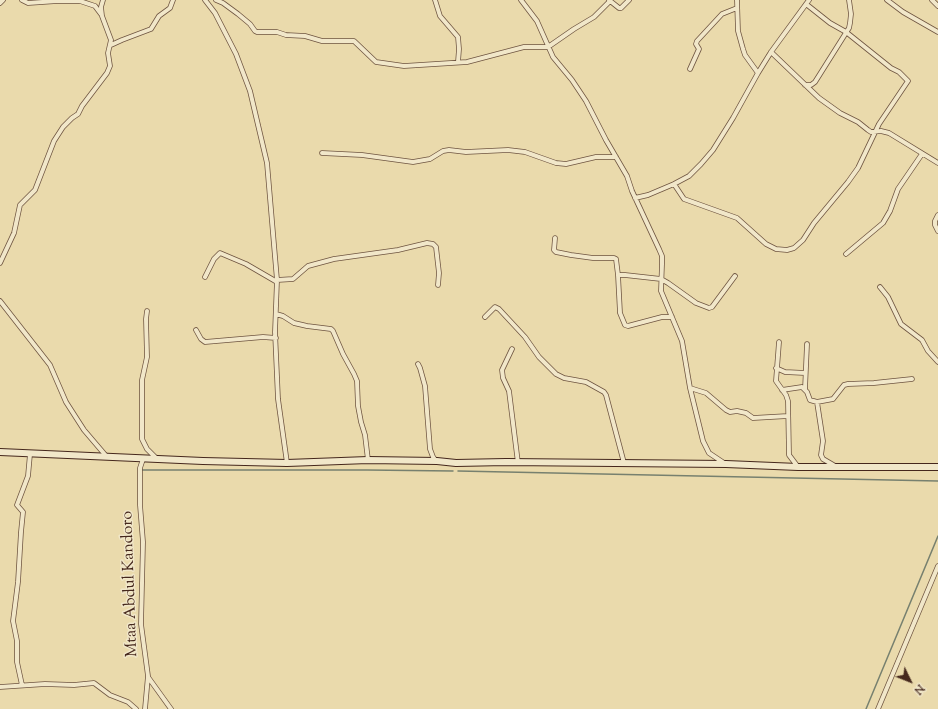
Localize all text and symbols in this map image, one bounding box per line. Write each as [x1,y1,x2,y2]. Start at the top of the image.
street label: Mtaa Abdul Kandoro [119,511,143,657]
north arrow [890,661,930,701]
text: N [910,681,928,698]

